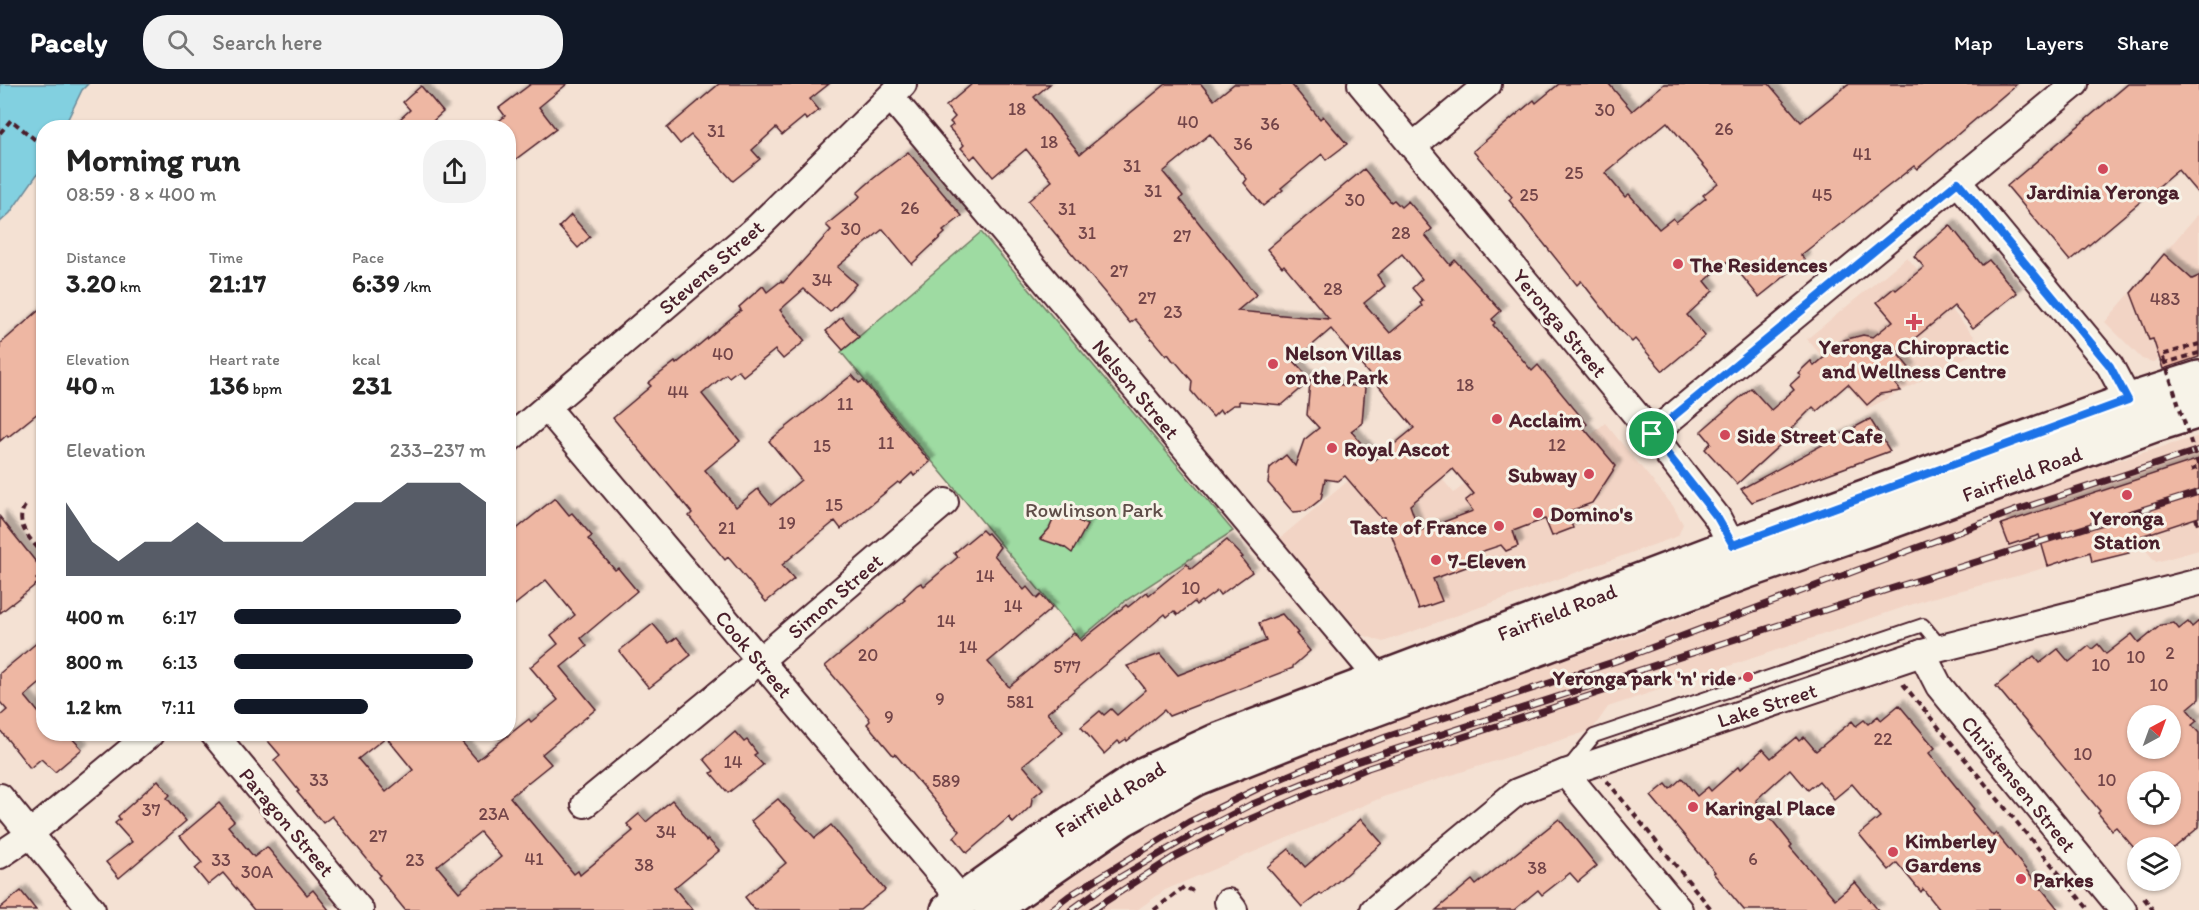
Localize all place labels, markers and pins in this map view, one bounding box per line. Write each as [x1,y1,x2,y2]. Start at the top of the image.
marker: Jardinia Yeronga [2096,162,2110,176]
place label: Jardinia Yeronga [2026,179,2180,205]
place label: The Residences [1689,252,1828,277]
marker: The Residences [1671,257,1685,271]
marker: Yeronga Chiropractic and Wellness Centre [1905,313,1923,331]
place label: Yeronga Chiropractic and Wellness Centre [1818,334,2009,383]
place label: Nelson Villas on the Park [1285,340,1402,389]
marker: Nelson Villas on the Park [1266,357,1280,371]
place label: Acclaim [1508,407,1582,432]
pin [1626,408,1677,459]
marker: Acclaim [1490,412,1504,426]
place label: Side Street Cafe [1737,423,1883,448]
marker: Side Street Cafe [1718,428,1732,442]
place label: Royal Ascot [1344,436,1450,462]
marker: Royal Ascot [1325,441,1339,455]
place label: Subway [1508,462,1578,488]
marker: Subway [1582,467,1596,481]
marker: Yeronga Station [2120,488,2134,502]
place label: Domino's [1550,501,1633,526]
place label: Yeronga Station [2089,505,2165,554]
marker: Domino's [1531,506,1545,520]
place label: Taste of France [1349,514,1487,539]
marker: Taste of France [1492,519,1506,533]
place label: 7-Eleven [1447,548,1526,573]
marker: 7-Eleven [1429,553,1443,567]
place label: Yeronga park 'n' ride [1552,665,1736,691]
marker: Yeronga park 'n' ride [1741,670,1755,684]
place label: Karingal Place [1705,795,1835,821]
marker: Karingal Place [1686,800,1700,814]
place label: Kimberley Gardens [1905,828,1997,877]
marker: Kimberley Gardens [1886,845,1900,859]
place label: Parkes [2033,867,2094,892]
marker: Parkes [2014,872,2028,886]

